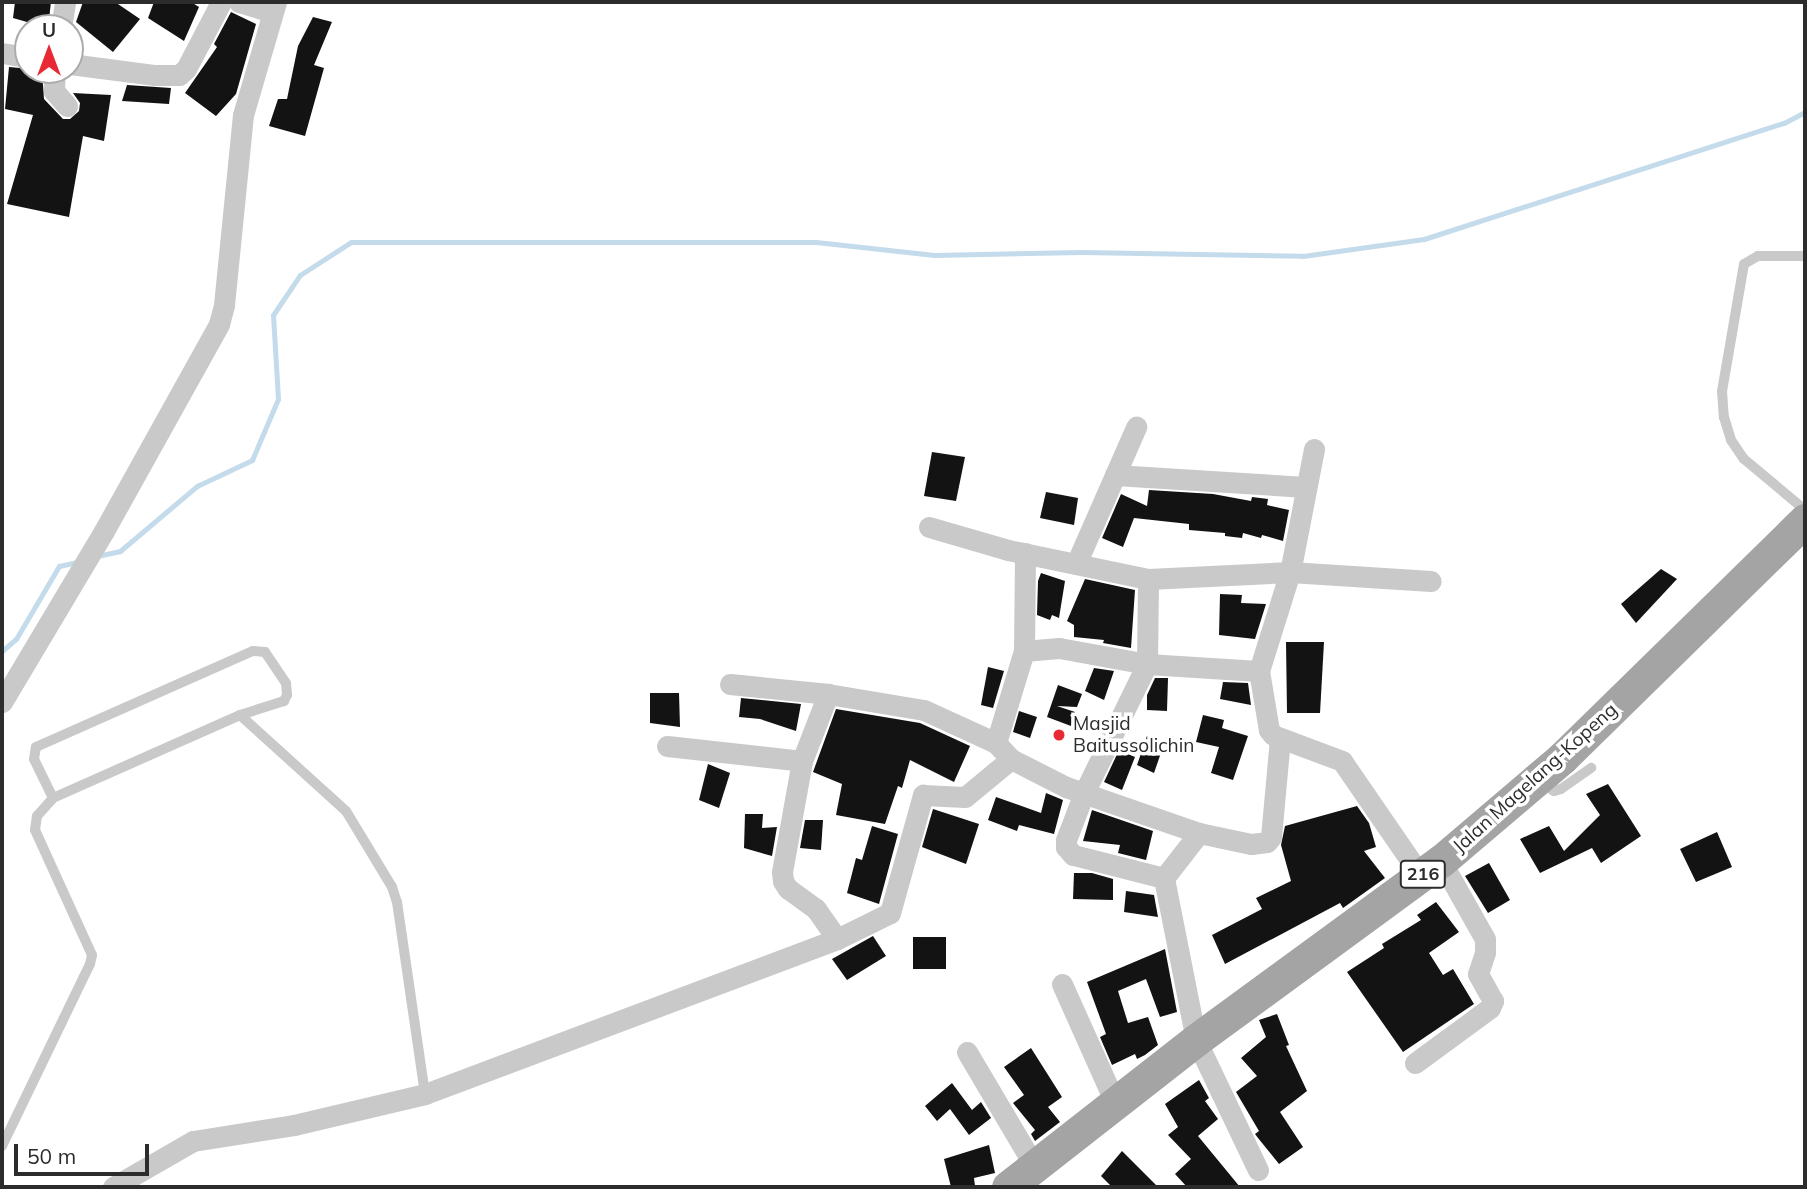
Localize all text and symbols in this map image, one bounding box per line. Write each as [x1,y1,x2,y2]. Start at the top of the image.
north arrow [14,14,84,84]
text: U [42,18,56,42]
street label: Jalan Magelang-Kopeng [1448,698,1622,858]
place label: Masjid Baitussolichin [1073,713,1194,757]
marker: Masjid Baitussolichin [1051,727,1067,743]
road number: 216 [1398,860,1448,888]
scale bar [18,1130,152,1174]
text: 50 m [27,1143,76,1169]

